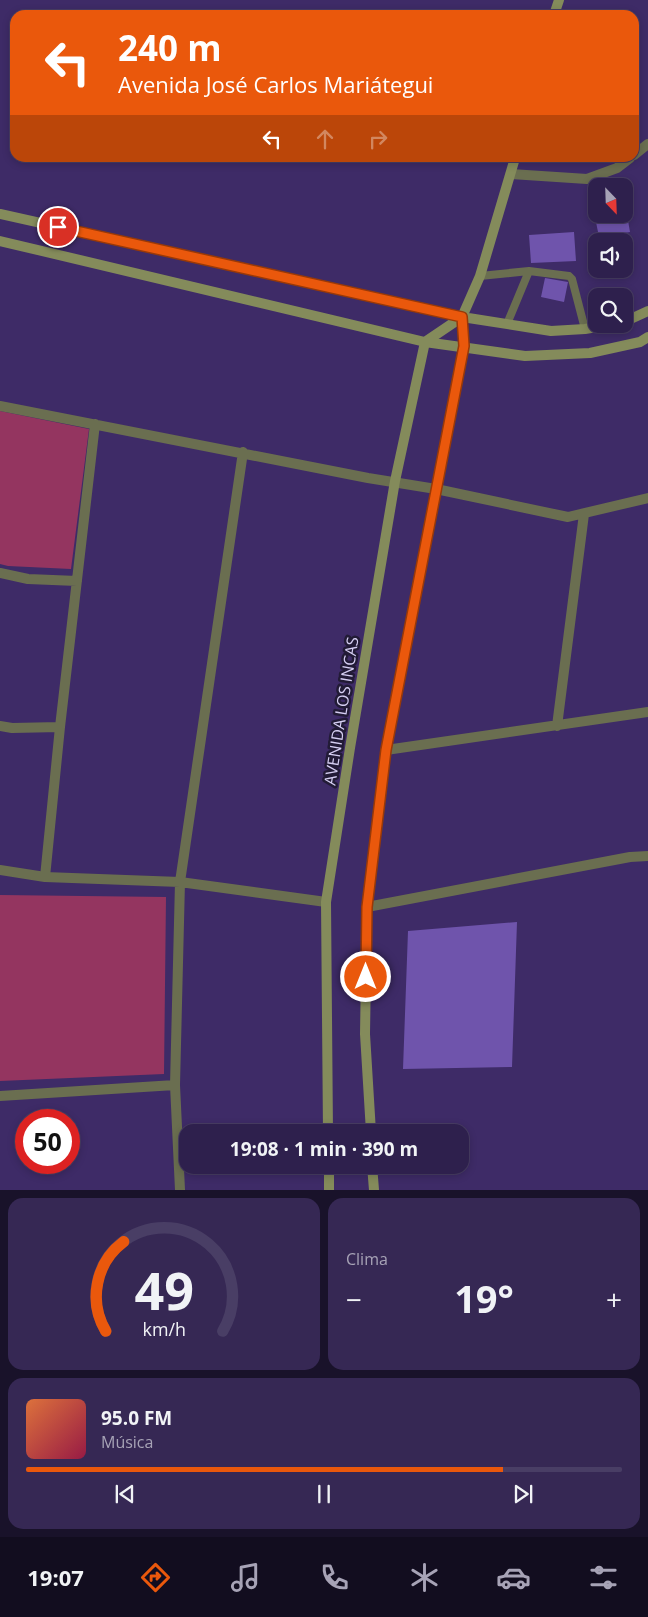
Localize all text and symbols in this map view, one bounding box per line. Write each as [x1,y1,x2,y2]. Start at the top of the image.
text: 240 m [118,24,222,71]
icon: left [35,30,100,95]
text: Avenida José Carlos Mariátegui [118,69,433,99]
icon: left [258,125,286,153]
icon: ahead [311,125,339,153]
icon: right [364,125,392,153]
north arrow [588,178,632,222]
map controls [588,178,633,333]
pin [37,206,79,248]
icon: arrive [44,213,72,241]
button: sound [588,233,633,278]
button: search [588,288,633,333]
street label: AVENIDA LOS INCAS [318,635,364,787]
position arrow [339,950,391,1002]
speed limit sign: 50 [15,1109,80,1174]
text: 19:08 · 1 min · 390 m [230,1136,418,1162]
text: Clima [346,1248,388,1270]
text: 49 [134,1254,194,1325]
text: 19° [454,1272,514,1324]
text: − [346,1280,362,1318]
text: + [606,1280,622,1318]
text: km/h [142,1317,186,1341]
text: 95.0 FM [101,1405,172,1431]
text: Música [101,1431,153,1453]
icon: previous [111,1480,139,1508]
icon: pause [310,1480,338,1508]
icon: next [509,1480,537,1508]
icon: directions [138,1560,173,1595]
icon: music [228,1560,263,1595]
icon: phone [317,1560,352,1595]
icon: climate [407,1560,442,1595]
icon: car [496,1560,531,1595]
icon: filters [586,1560,621,1595]
text: 19:07 [27,1562,84,1592]

